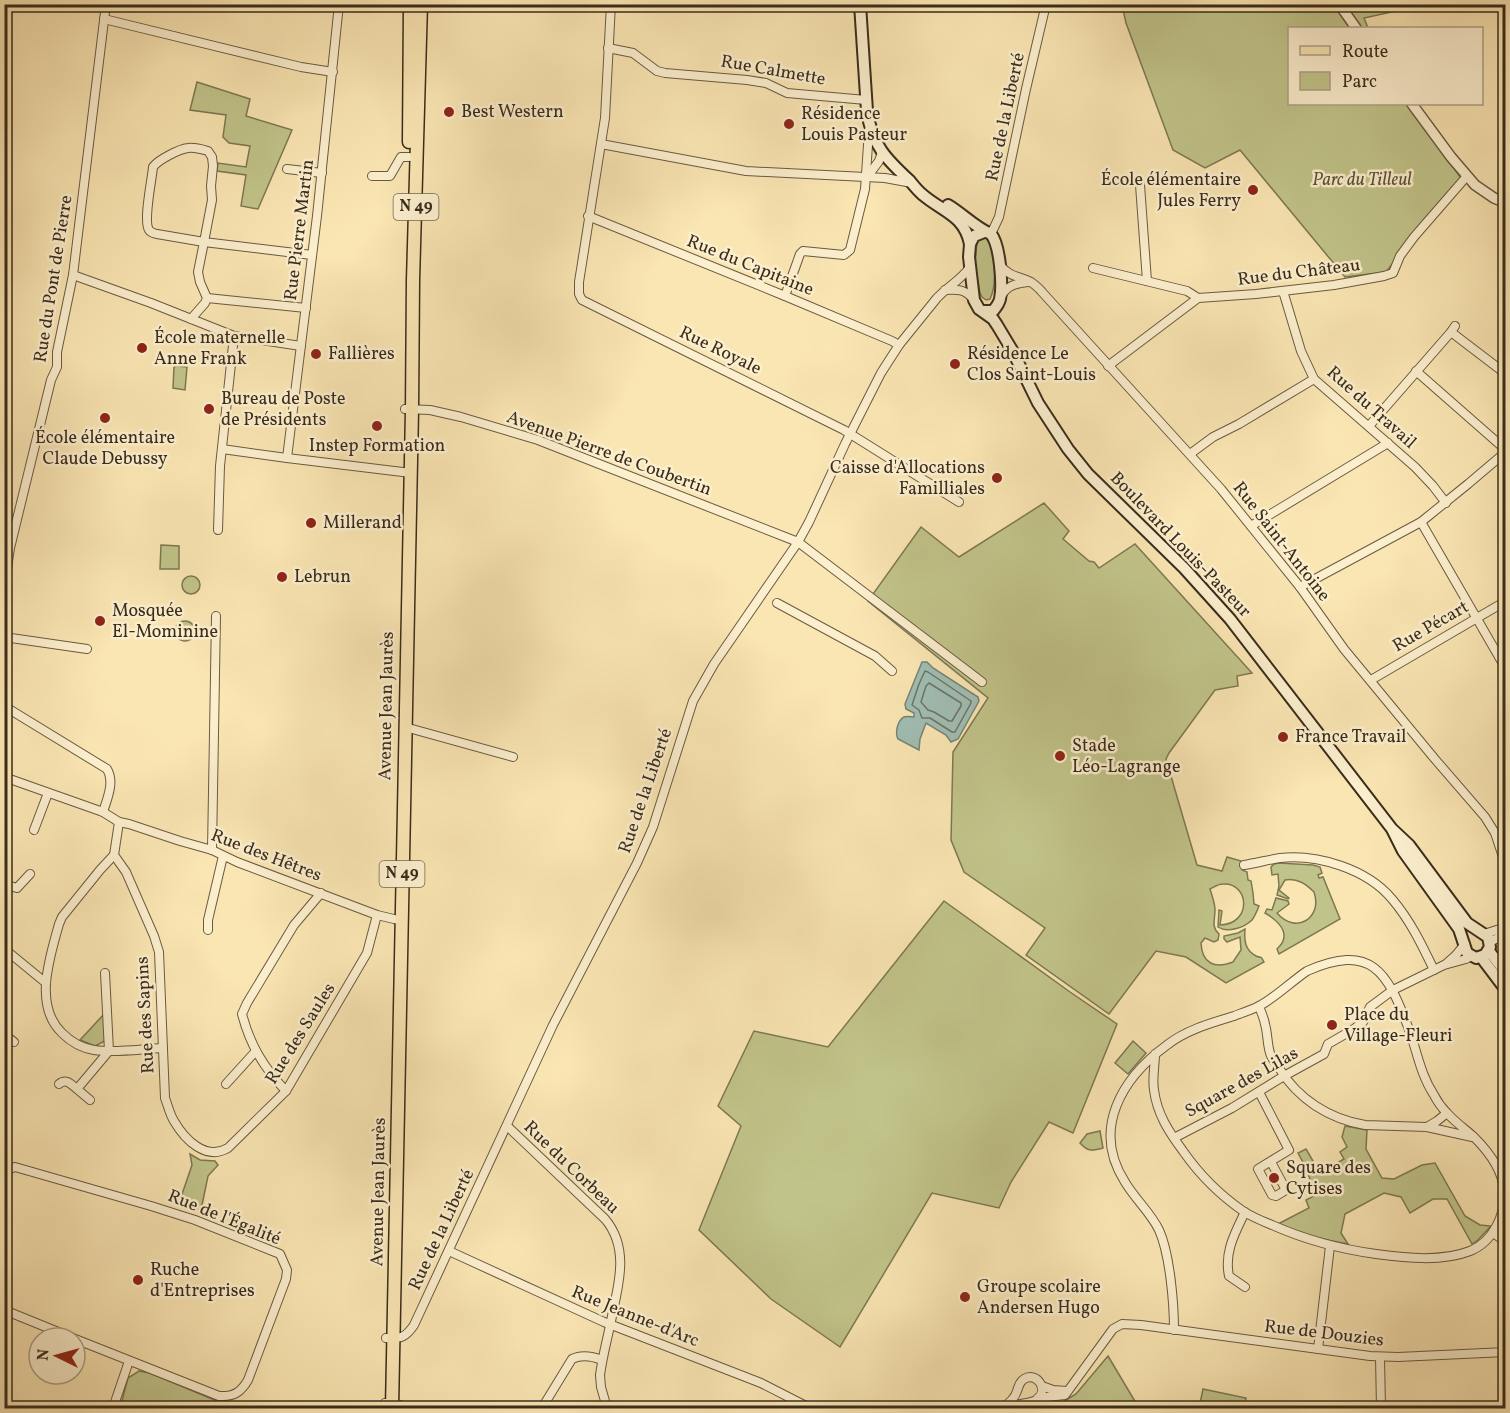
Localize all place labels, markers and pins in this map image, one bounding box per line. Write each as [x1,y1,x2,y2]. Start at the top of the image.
place label: Best Western [461,100,564,125]
place label: Résidence Louis Pasteur [801,102,907,148]
marker: Best Western [442,105,456,119]
marker: Résidence Louis Pasteur [782,117,796,131]
place label: École élémentaire Jules Ferry [1101,168,1241,214]
marker: École élémentaire Jules Ferry [1246,183,1260,197]
place label: École maternelle Anne Frank [154,326,285,372]
marker: École maternelle Anne Frank [135,341,149,355]
place label: Fallières [328,342,395,367]
place label: Résidence Le Clos Saint-Louis [967,342,1096,388]
marker: Fallières [309,347,323,361]
marker: Résidence Le Clos Saint-Louis [948,357,962,371]
place label: Bureau de Poste de Présidents [221,387,346,433]
marker: Bureau de Poste de Présidents [202,402,216,416]
marker: École élémentaire Claude Debussy [98,411,112,425]
marker: Instep Formation [370,419,384,433]
place label: École élémentaire Claude Debussy [35,426,175,472]
place label: Instep Formation [309,434,445,459]
place label: Caisse d'Allocations Familliales [830,456,985,502]
marker: Caisse d'Allocations Familliales [990,471,1004,485]
place label: Millerand [323,511,402,536]
marker: Millerand [304,516,318,530]
place label: Lebrun [294,565,351,590]
marker: Lebrun [275,570,289,584]
place label: Mosquée El-Mominine [112,599,218,645]
marker: Mosquée El-Mominine [93,614,107,628]
place label: France Travail [1295,725,1407,750]
marker: France Travail [1276,730,1290,744]
place label: Stade Léo-Lagrange [1072,734,1180,780]
marker: Stade Léo-Lagrange [1053,749,1067,763]
place label: Place du Village-Fleuri [1344,1003,1452,1049]
marker: Place du Village-Fleuri [1325,1018,1339,1032]
place label: Square des Cytises [1286,1156,1371,1202]
marker: Square des Cytises [1267,1171,1281,1185]
place label: Ruche d'Entreprises [150,1258,255,1304]
marker: Ruche d'Entreprises [131,1273,145,1287]
place label: Groupe scolaire Andersen Hugo [977,1275,1101,1321]
marker: Groupe scolaire Andersen Hugo [958,1290,972,1304]

